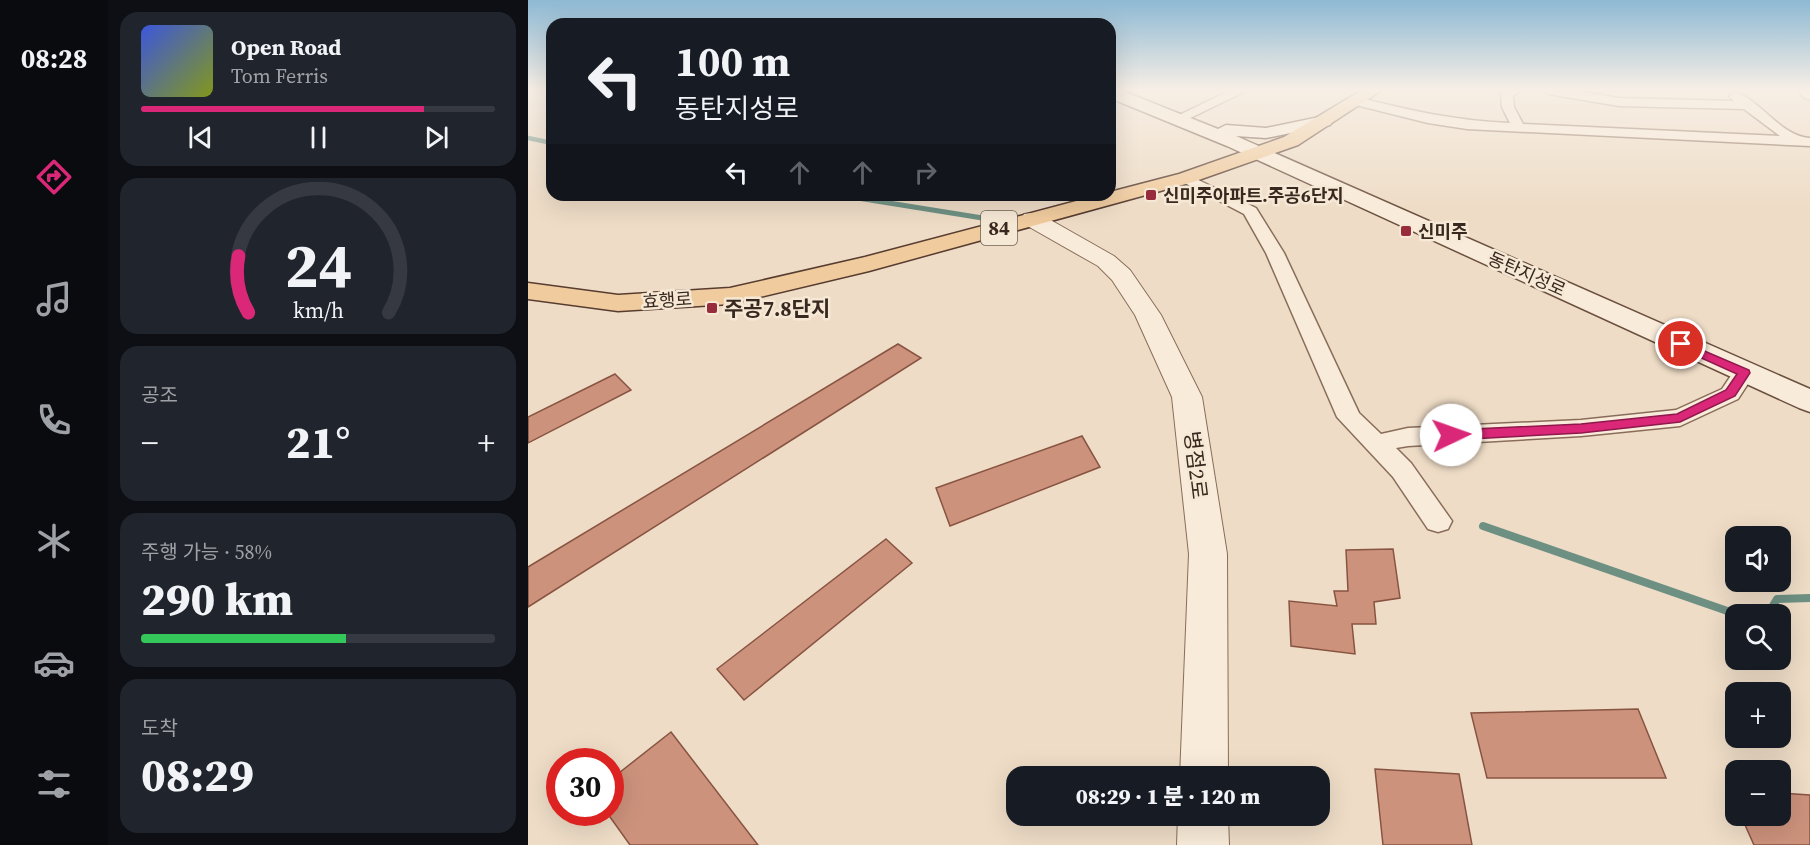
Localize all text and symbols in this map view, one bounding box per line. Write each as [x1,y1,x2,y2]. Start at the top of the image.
text: Open Road [231,32,341,62]
text: 100 m [675,32,790,90]
text: 08:28 [21,40,87,77]
icon: left [576,42,654,120]
text: Tom Ferris [231,62,328,90]
text: 동탄지성로 [675,90,799,127]
icon: previous [184,121,217,154]
icon: pause [302,121,335,154]
icon: next [420,121,453,154]
icon: directions [33,156,75,198]
icon: left [720,156,753,189]
icon: ahead [783,156,816,189]
icon: ahead [846,156,879,189]
icon: right [909,156,942,189]
place label: 신미주아파트.주공6단지 [1163,183,1344,208]
marker: 신미주아파트.주공6단지 [1144,188,1158,202]
road number: 84 [981,211,1017,245]
place label: 신미주 [1418,219,1468,244]
text: 24 [284,222,352,308]
marker: 신미주 [1399,224,1413,238]
street label: 동탄지성로 [1484,246,1570,302]
icon: music [33,278,75,320]
street label: 효행로 [641,286,693,314]
place label: 주공7.8단지 [724,294,830,323]
text: km/h [292,297,344,326]
marker: 주공7.8단지 [705,301,719,315]
pin [1655,318,1706,369]
icon: arrive [1664,327,1697,360]
text: 공조 [141,381,178,409]
icon: phone [33,399,75,441]
position arrow [1419,403,1483,467]
text: 21° [286,411,350,473]
text: − [141,420,159,465]
text: + [477,420,495,465]
street label: 병점2로 [1177,429,1215,501]
icon: climate [33,520,75,562]
map controls [1725,526,1791,826]
button: sound [1725,526,1791,592]
text: 주행 가능 · 58% [141,538,272,566]
text: 290 km [141,568,293,630]
button: search [1725,604,1791,670]
icon: car [33,642,75,684]
button: + [1725,682,1791,748]
text: 도착 [141,714,178,742]
text: 08:29 [141,744,254,806]
speed limit sign: 30 [546,748,624,826]
button: − [1725,760,1791,826]
icon: filters [33,763,75,805]
text: 08:29 · 1 분 · 120 m [1076,781,1260,811]

